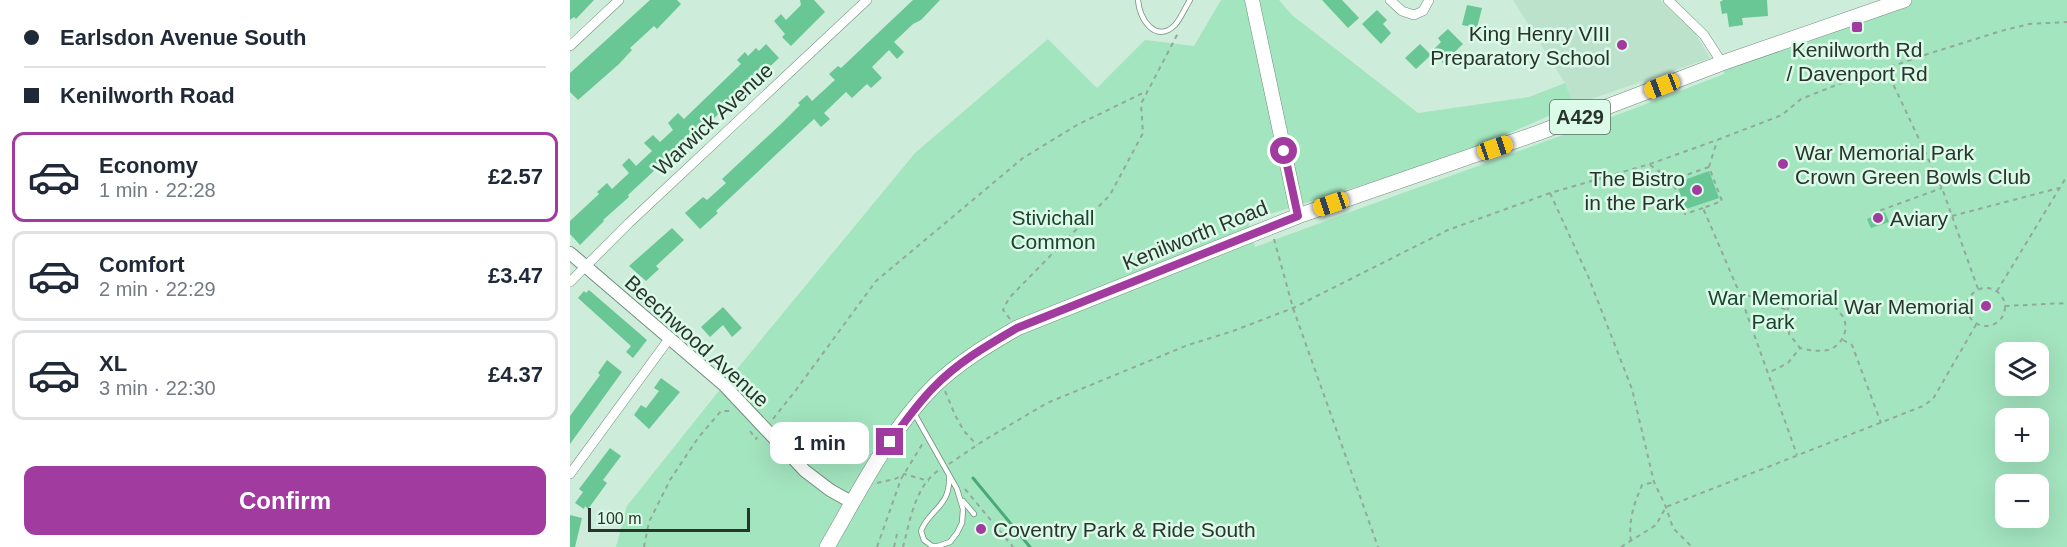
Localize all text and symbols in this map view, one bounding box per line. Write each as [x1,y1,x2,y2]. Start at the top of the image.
marker: Kenilworth Rd / Davenport Rd [1850,20,1864,34]
place label: King Henry VIII Preparatory School [1430,22,1610,69]
text: Earlsdon Avenue South [60,25,307,50]
marker: King Henry VIII Preparatory School [1615,38,1629,52]
place label: Kenilworth Rd / Davenport Rd [1786,38,1928,85]
street label: Warwick Avenue [649,58,777,180]
car [1642,71,1682,101]
text: Kenilworth Road [60,83,235,108]
road number: A429 [1550,100,1610,134]
car [1475,134,1515,162]
route start [1270,137,1297,164]
place label: War Memorial Park Crown Green Bowls Club [1795,141,2031,188]
icon: car [27,150,81,204]
text: Economy [99,153,198,178]
marker: War Memorial Park Crown Green Bowls Club [1776,157,1790,171]
text: £2.57 [488,164,543,189]
place label: The Bistro in the Park [1585,167,1685,214]
text: 1 min · 22:28 [99,179,216,201]
marker: The Bistro in the Park [1690,183,1704,197]
car [1311,190,1351,218]
street label: Kenilworth Road [1119,195,1271,275]
park label: Stivichall Common [1010,206,1096,253]
place label: Aviary [1890,207,1948,230]
marker: Aviary [1871,211,1885,225]
icon: car [27,249,81,303]
text: Comfort [99,252,185,277]
text: £3.47 [488,263,543,288]
street label: Beechwood Avenue [620,270,774,412]
text: 2 min · 22:29 [99,278,216,300]
park label: War Memorial Park [1708,286,1838,333]
place label: War Memorial [1844,295,1974,318]
marker: War Memorial [1979,299,1993,313]
map controls [1995,342,2049,528]
button: layers [1995,342,2049,396]
icon: car [27,348,81,402]
text: XL [99,351,127,376]
text: £4.37 [488,362,543,387]
text: 3 min · 22:30 [99,377,216,399]
button: + [1995,408,2049,462]
callout: 1 min [770,421,869,463]
route end [876,428,903,455]
text: 1 min [793,432,846,454]
button: Confirm [24,466,546,535]
button: − [1995,474,2049,528]
scale bar [588,505,750,532]
text: 100 m [597,510,641,527]
place label: Coventry Park & Ride South [993,518,1256,541]
marker: Coventry Park & Ride South [974,522,988,536]

